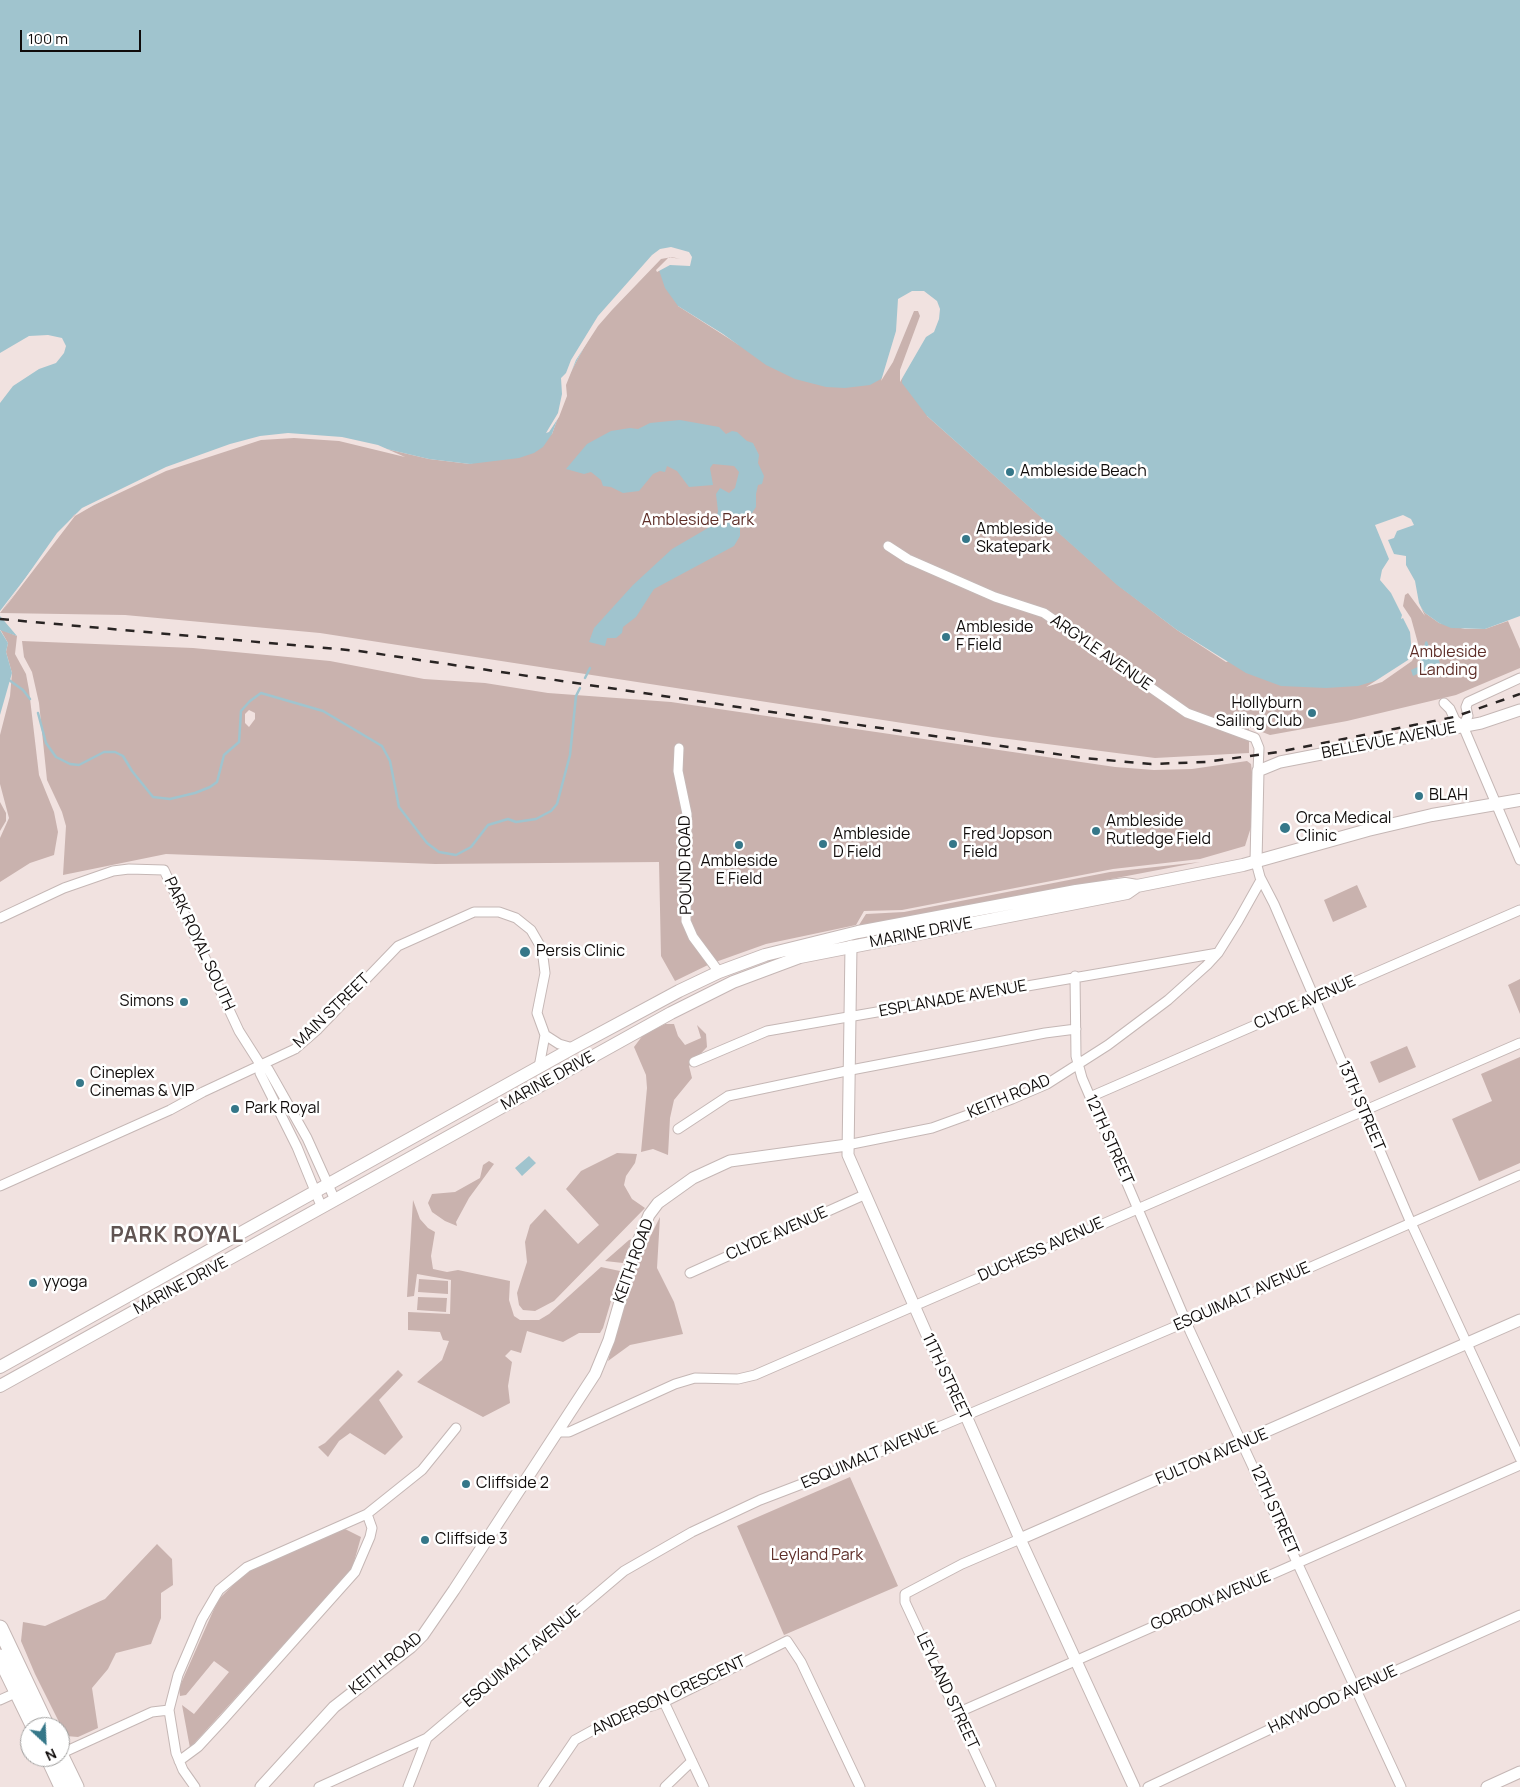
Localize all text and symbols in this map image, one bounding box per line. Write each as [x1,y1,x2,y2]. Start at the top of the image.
scale bar [22,20,144,52]
text: 100 m [28,28,68,49]
place label: Ambleside Beach [1020,462,1147,482]
marker: Ambleside Beach [1004,466,1016,478]
park label: Ambleside Park [642,511,754,531]
place label: Ambleside Skatepark [976,520,1053,558]
marker: Ambleside Skatepark [960,533,972,545]
street label: ARGYLE AVENUE [1047,611,1155,695]
place label: Ambleside F Field [956,618,1033,656]
marker: Ambleside F Field [940,631,952,643]
park label: Ambleside Landing [1409,643,1487,681]
place label: Hollyburn Sailing Club [1216,694,1302,732]
marker: Hollyburn Sailing Club [1306,707,1318,719]
street label: BELLEVUE AVENUE [1320,719,1458,763]
place label: BLAH [1429,786,1468,806]
marker: BLAH [1413,790,1425,802]
place label: Orca Medical Clinic [1296,809,1392,847]
place label: Ambleside Rutledge Field [1106,812,1211,850]
street label: POUND ROAD [676,815,696,915]
marker: Orca Medical Clinic [1278,821,1292,835]
place label: Ambleside D Field [833,825,910,863]
place label: Fred Jopson Field [963,825,1052,863]
marker: Ambleside Rutledge Field [1090,825,1102,837]
marker: Ambleside D Field [817,838,829,850]
marker: Fred Jopson Field [947,838,959,850]
marker: Ambleside E Field [733,839,745,851]
place label: Ambleside E Field [700,852,778,890]
street label: PARK ROYAL SOUTH [160,874,238,1014]
street label: MARINE DRIVE [868,914,974,952]
place label: Persis Clinic [536,942,625,962]
marker: Persis Clinic [518,945,532,959]
street label: MAIN STREET [290,970,374,1052]
street label: CLYDE AVENUE [1251,972,1359,1034]
street label: ESPLANADE AVENUE [878,977,1028,1021]
place label: Simons [120,992,174,1012]
marker: Simons [178,996,190,1008]
street label: MARINE DRIVE [498,1047,598,1115]
street label: 13TH STREET [1333,1058,1389,1154]
place label: Cineplex Cinemas & VIP [90,1064,194,1102]
street label: KEITH ROAD [965,1071,1053,1123]
marker: Cineplex Cinemas & VIP [74,1077,86,1089]
street label: 12TH STREET [1081,1092,1137,1188]
place label: Park Royal [245,1099,320,1119]
marker: Park Royal [229,1103,241,1115]
street label: CLYDE AVENUE [723,1203,831,1265]
street label: DUCHESS AVENUE [975,1214,1107,1286]
street label: KEITH ROAD [610,1216,658,1306]
district label: PARK ROYAL [109,1223,245,1249]
street label: MARINE DRIVE [131,1253,231,1319]
street label: ESQUIMALT AVENUE [1171,1258,1313,1336]
place label: yyoga [43,1273,87,1293]
marker: yyoga [27,1277,39,1289]
street label: 11TH STREET [918,1331,974,1423]
street label: ESQUIMALT AVENUE [799,1418,941,1494]
street label: FULTON AVENUE [1153,1425,1271,1489]
street label: 12TH STREET [1246,1462,1302,1558]
place label: Cliffside 2 [476,1474,549,1494]
marker: Cliffside 2 [460,1478,472,1490]
place label: Cliffside 3 [435,1530,508,1550]
marker: Cliffside 3 [419,1534,431,1546]
park label: Leyland Park [771,1546,863,1566]
street label: GORDON AVENUE [1148,1567,1274,1635]
street label: ESQUIMALT AVENUE [459,1602,585,1712]
street label: KEITH ROAD [346,1629,426,1699]
street label: LEYLAND STREET [912,1630,982,1752]
street label: ANDERSON CRESCENT [589,1652,749,1740]
street label: HAYWOOD AVENUE [1266,1662,1400,1738]
north arrow [20,1717,70,1767]
text: N [43,1744,60,1766]

